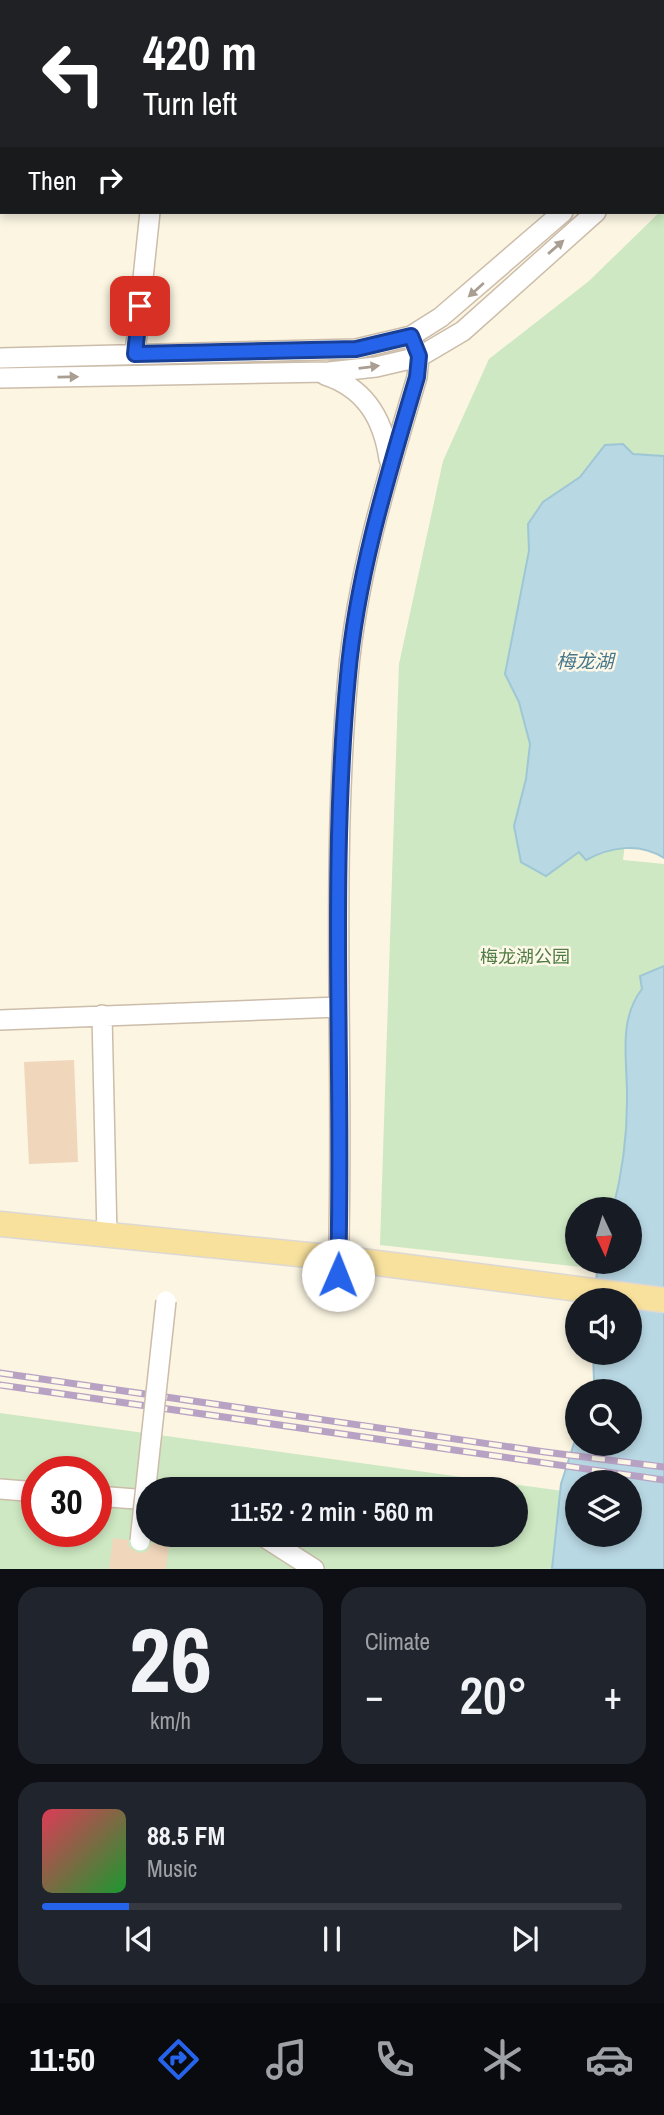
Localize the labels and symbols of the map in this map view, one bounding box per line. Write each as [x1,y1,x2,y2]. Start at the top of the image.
one-way arrow [547,239,565,255]
pin [110,276,170,336]
one-way arrow [467,282,484,297]
one-way arrow [358,362,380,373]
one-way arrow [57,371,79,383]
water label: 梅龙湖 [556,648,616,674]
park label: 梅龙湖公园 [480,944,570,969]
north arrow [565,1197,642,1274]
position arrow [301,1238,375,1312]
speed limit sign: 30 [21,1456,112,1547]

